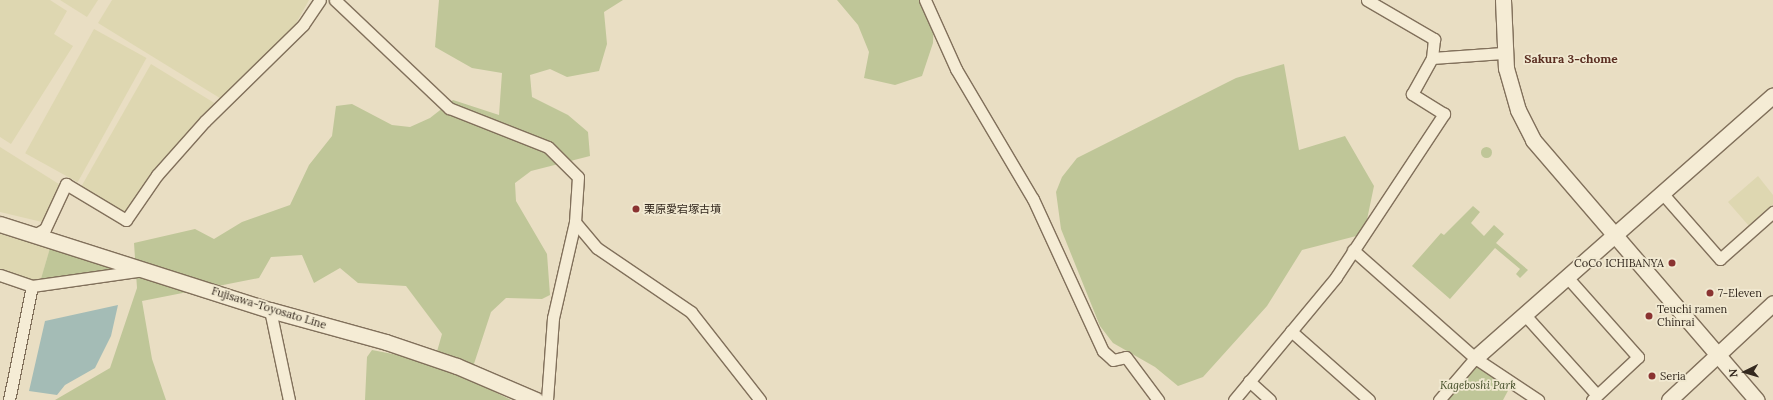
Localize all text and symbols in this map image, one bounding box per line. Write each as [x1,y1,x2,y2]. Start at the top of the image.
district label: Sakura 3-chome [1524,52,1618,66]
place label: 栗原愛宕塚古墳 [644,202,721,216]
marker: 栗原愛宕塚古墳 [631,204,641,214]
place label: CoCo ICHIBANYA [1574,256,1664,270]
marker: CoCo ICHIBANYA [1667,258,1677,268]
street label: Fujisawa-Toyosato Line [210,284,328,332]
place label: 7-Eleven [1718,286,1762,300]
marker: 7-Eleven [1705,288,1715,298]
place label: Teuchi ramen Chinrai [1657,303,1727,329]
marker: Teuchi ramen Chinrai [1644,311,1654,321]
north arrow [1725,352,1765,392]
text: N [1726,368,1740,378]
place label: Seria [1660,369,1686,383]
marker: Seria [1647,371,1657,381]
park label: Kageboshi Park [1440,378,1516,392]

